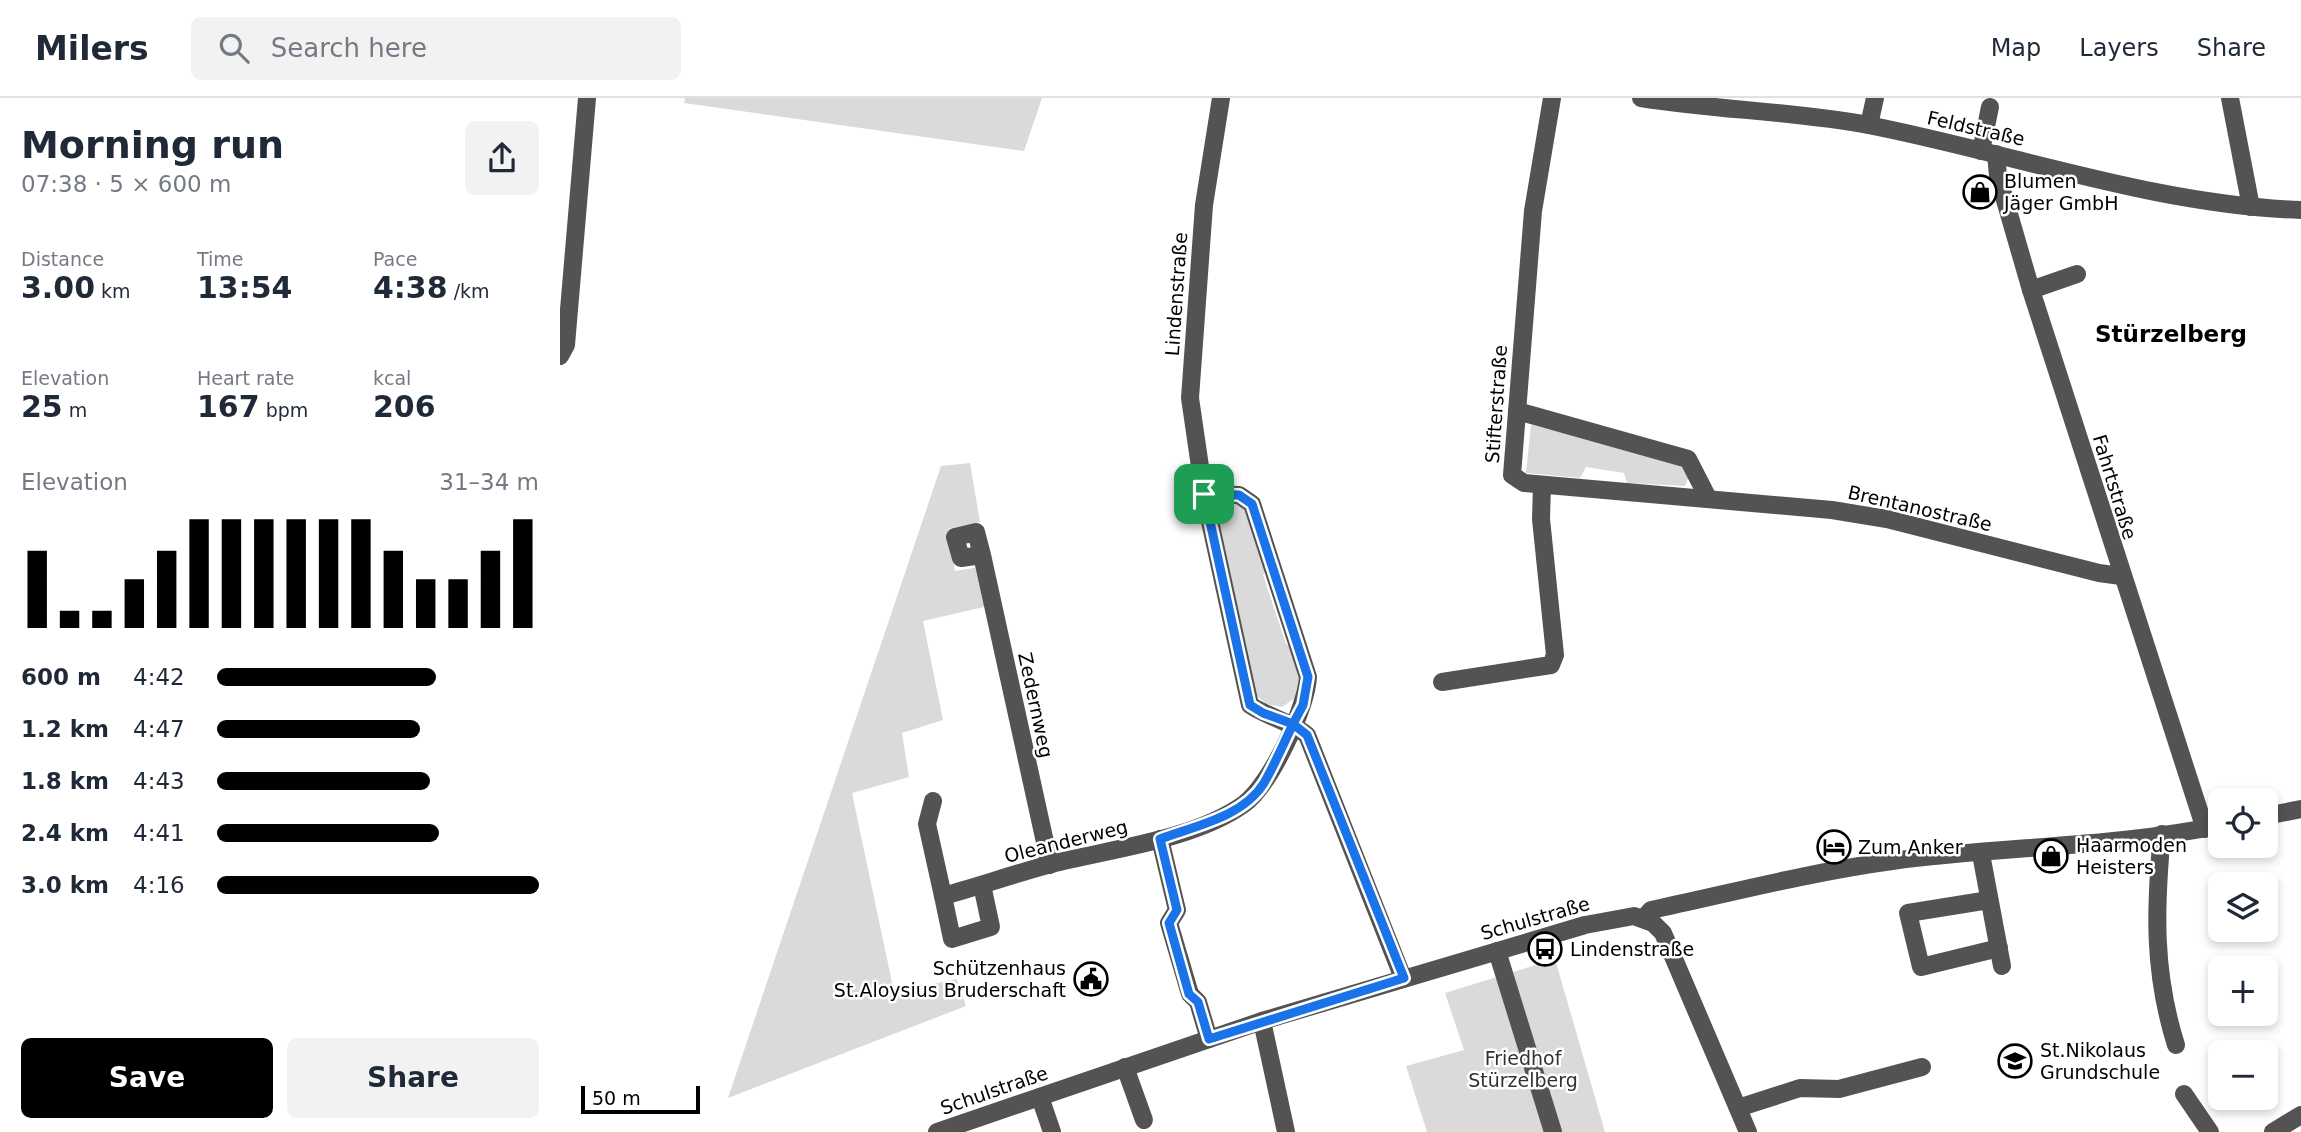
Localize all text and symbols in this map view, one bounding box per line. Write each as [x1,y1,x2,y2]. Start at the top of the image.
search box [191,17,681,80]
text: Milers [35,29,149,68]
icon: search [215,29,253,67]
text: Search here [271,33,427,63]
text: Map [1991,34,2041,62]
text: Layers [2079,34,2159,62]
text: Share [2197,34,2266,62]
street label: Feldstraße [1925,106,2027,150]
button: share [465,121,539,195]
text: Morning run [21,123,284,167]
place label: Blumen Jäger GmbH [2003,170,2118,214]
text: 07:38 · 5 × 600 m [21,171,231,197]
shop icon: Blumen Jäger GmbH [1961,173,1999,211]
street label: Lindenstraße [1161,231,1191,357]
text: Distance [21,248,104,270]
text: Time [197,248,244,270]
text: Pace [373,248,417,270]
text: 3.00 [21,270,95,305]
text: 13:54 [197,270,293,305]
text: 4:38 [373,270,448,305]
text: km [95,280,131,302]
text: /km [448,280,490,302]
district label: Stürzelberg [2095,321,2247,347]
street label: Stifterstraße [1481,344,1511,464]
text: Elevation [21,367,109,389]
text: Heart rate [197,367,295,389]
text: kcal [373,367,411,389]
text: 25 [21,389,63,424]
text: 167 [197,389,260,424]
text: 206 [373,389,436,424]
text: m [63,399,87,421]
text: bpm [260,399,308,421]
street label: Fahrtstraße [2089,432,2141,542]
pin [1174,464,1234,524]
text: Elevation [21,469,128,495]
text: 31–34 m [439,469,539,495]
icon: arrive [1185,475,1223,513]
street label: Brentanostraße [1846,481,1994,535]
street label: Zedernweg [1014,650,1058,760]
text: 600 m [21,664,101,690]
text: 4:42 [133,664,185,690]
text: 1.2 km [21,716,109,742]
text: 4:47 [133,716,185,742]
text: 1.8 km [21,768,109,794]
text: 4:43 [133,768,185,794]
map controls [2208,788,2278,1110]
button: locate [2208,788,2278,858]
street label: Oleanderweg [1002,815,1130,867]
text: 2.4 km [21,820,109,846]
text: 4:41 [133,820,185,846]
hotel icon: Zum Anker [1815,828,1853,866]
place label: Haarmoden Heisters [2076,834,2187,878]
place label: Zum Anker [1858,836,1963,858]
shop icon: Haarmoden Heisters [2032,837,2070,875]
text: 3.0 km [21,872,109,898]
text: 4:16 [133,872,185,898]
button: layers [2208,872,2278,942]
street label: Schulstraße [1478,892,1592,944]
bus stop icon: Lindenstraße [1526,930,1564,968]
place label: Lindenstraße [1570,938,1694,960]
button: + [2208,956,2278,1026]
place label: Schützenhaus St.Aloysius Bruderschaft [834,957,1066,1001]
public building icon: Schützenhaus St.Aloysius Bruderschaft [1072,960,1110,998]
button: Save [21,1038,273,1118]
button: Share [287,1038,539,1118]
place label: St.Nikolaus Grundschule [2040,1039,2160,1083]
button: − [2208,1040,2278,1110]
school or university icon: St.Nikolaus Grundschule [1996,1042,2034,1080]
park label: Friedhof Stürzelberg [1468,1047,1578,1091]
street label: Schulstraße [937,1061,1051,1119]
scale bar [581,1083,700,1115]
text: 50 m [592,1087,641,1109]

